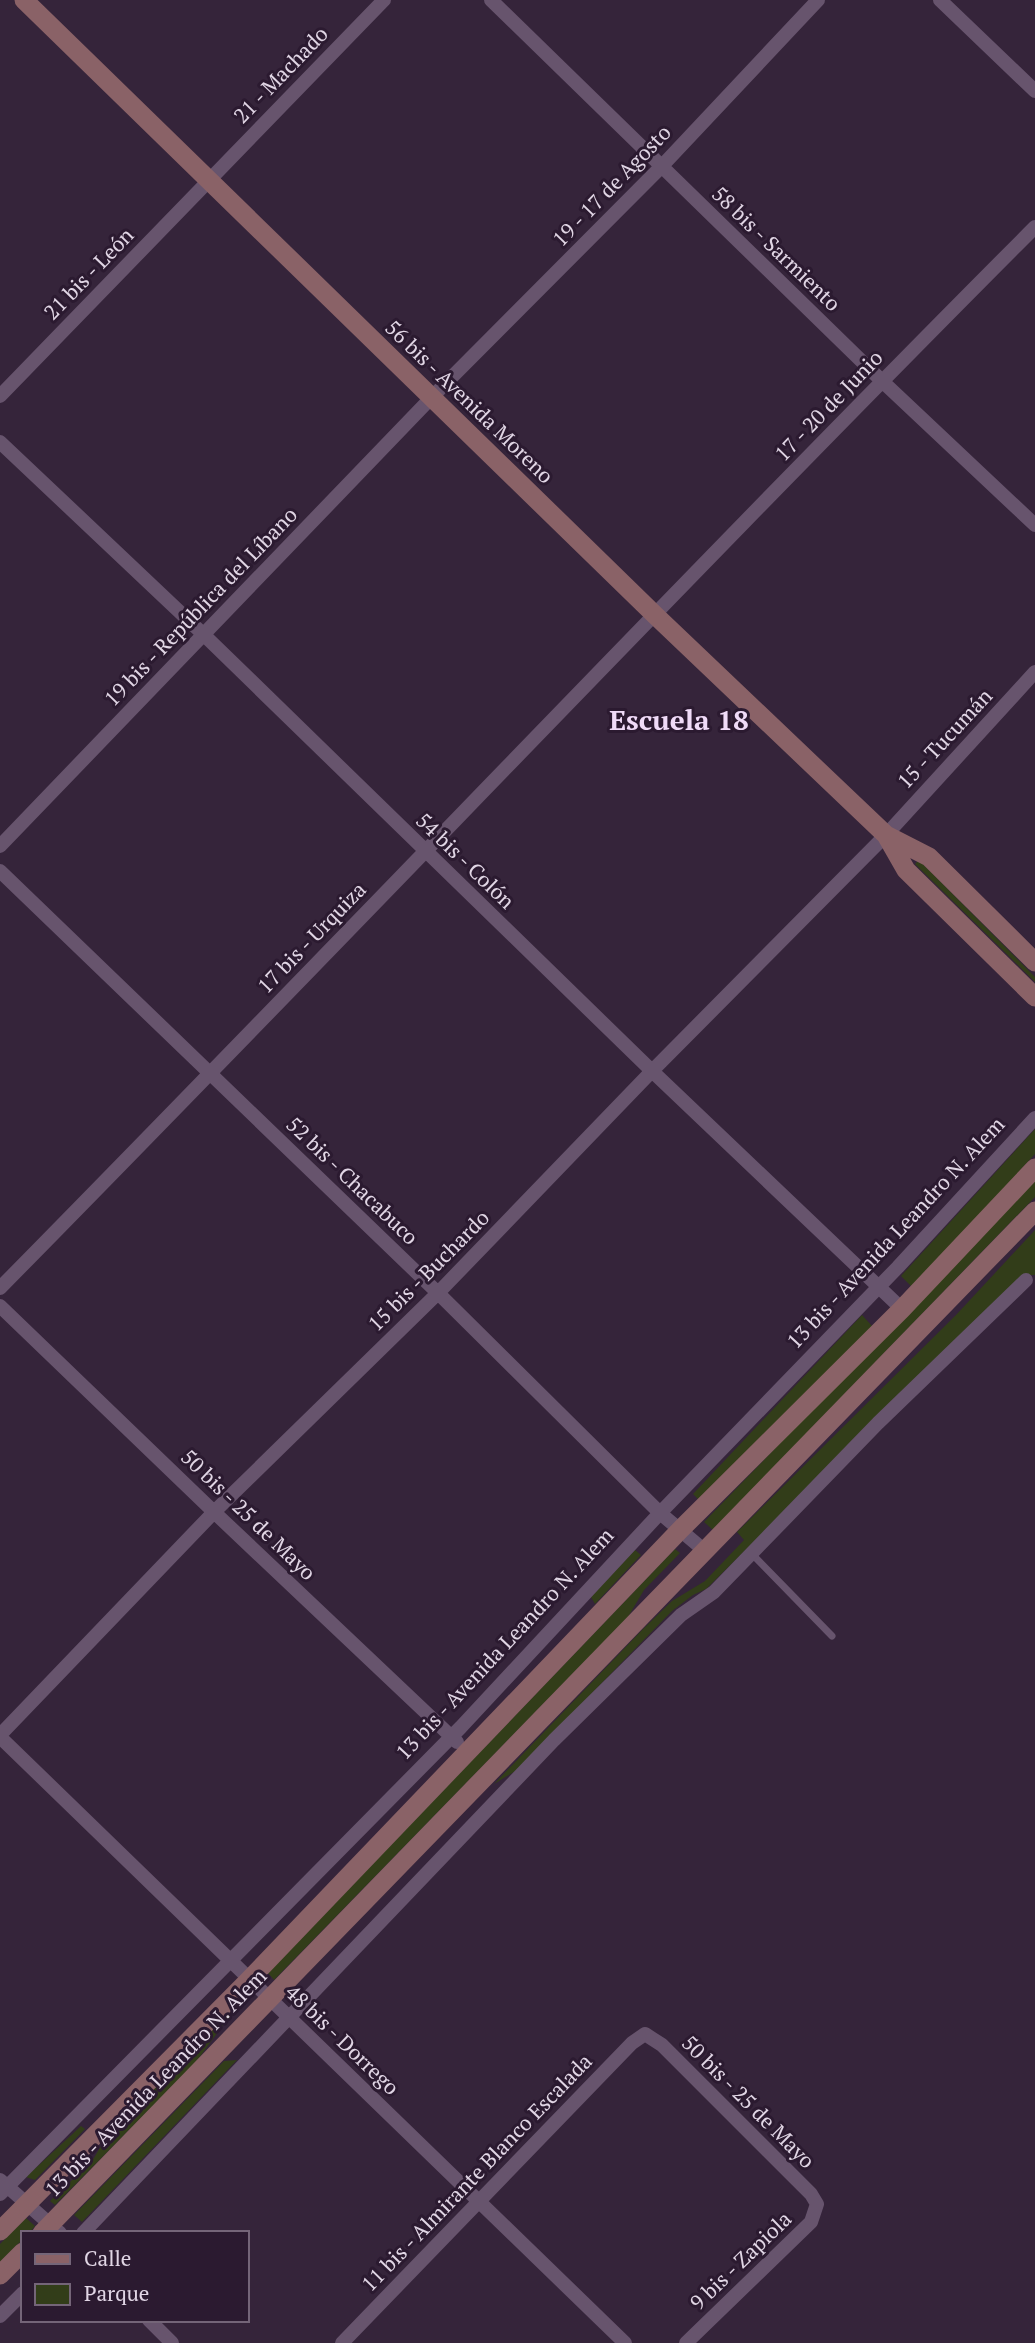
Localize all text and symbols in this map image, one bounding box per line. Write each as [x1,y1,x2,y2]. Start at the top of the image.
street label: 21 - Machado [227,20,334,129]
street label: 19 - 17 de Agosto [546,118,677,252]
street label: 58 bis - Sarmiento [706,180,847,317]
street label: 21 bis - León [37,221,140,325]
street label: 56 bis - Avenida Moreno [379,313,560,489]
street label: 17 - 20 de Junio [768,344,888,467]
street label: 19 bis - República del Líbano [98,501,303,712]
street label: 15 - Tucumán [891,682,998,794]
district label: Escuela 18 [609,701,749,738]
street label: 54 bis - Colón [410,806,521,915]
street label: 17 bis - Urquiza [251,875,372,999]
street label: 52 bis - Chacabuco [281,1110,425,1250]
street label: 13 bis - Avenida Leandro N. Alem [780,1110,1010,1354]
street label: 15 bis - Buchardo [362,1204,495,1337]
street label: 50 bis - 25 de Mayo [175,1443,322,1586]
street label: 13 bis - Avenida Leandro N. Alem [389,1521,619,1765]
street label: 13 bis - Avenida Leandro N. Alem [38,1962,272,2203]
street label: 48 bis - Dorrego [280,1978,406,2101]
street label: 50 bis - 25 de Mayo [676,2029,821,2174]
street label: 11 bis - Almirante Blanco Escalada [355,2047,598,2297]
street label: 9 bis - Zapiola [684,2205,797,2316]
legend [21,2231,248,2322]
text: Calle [84,2244,131,2272]
text: Parque [84,2279,149,2307]

